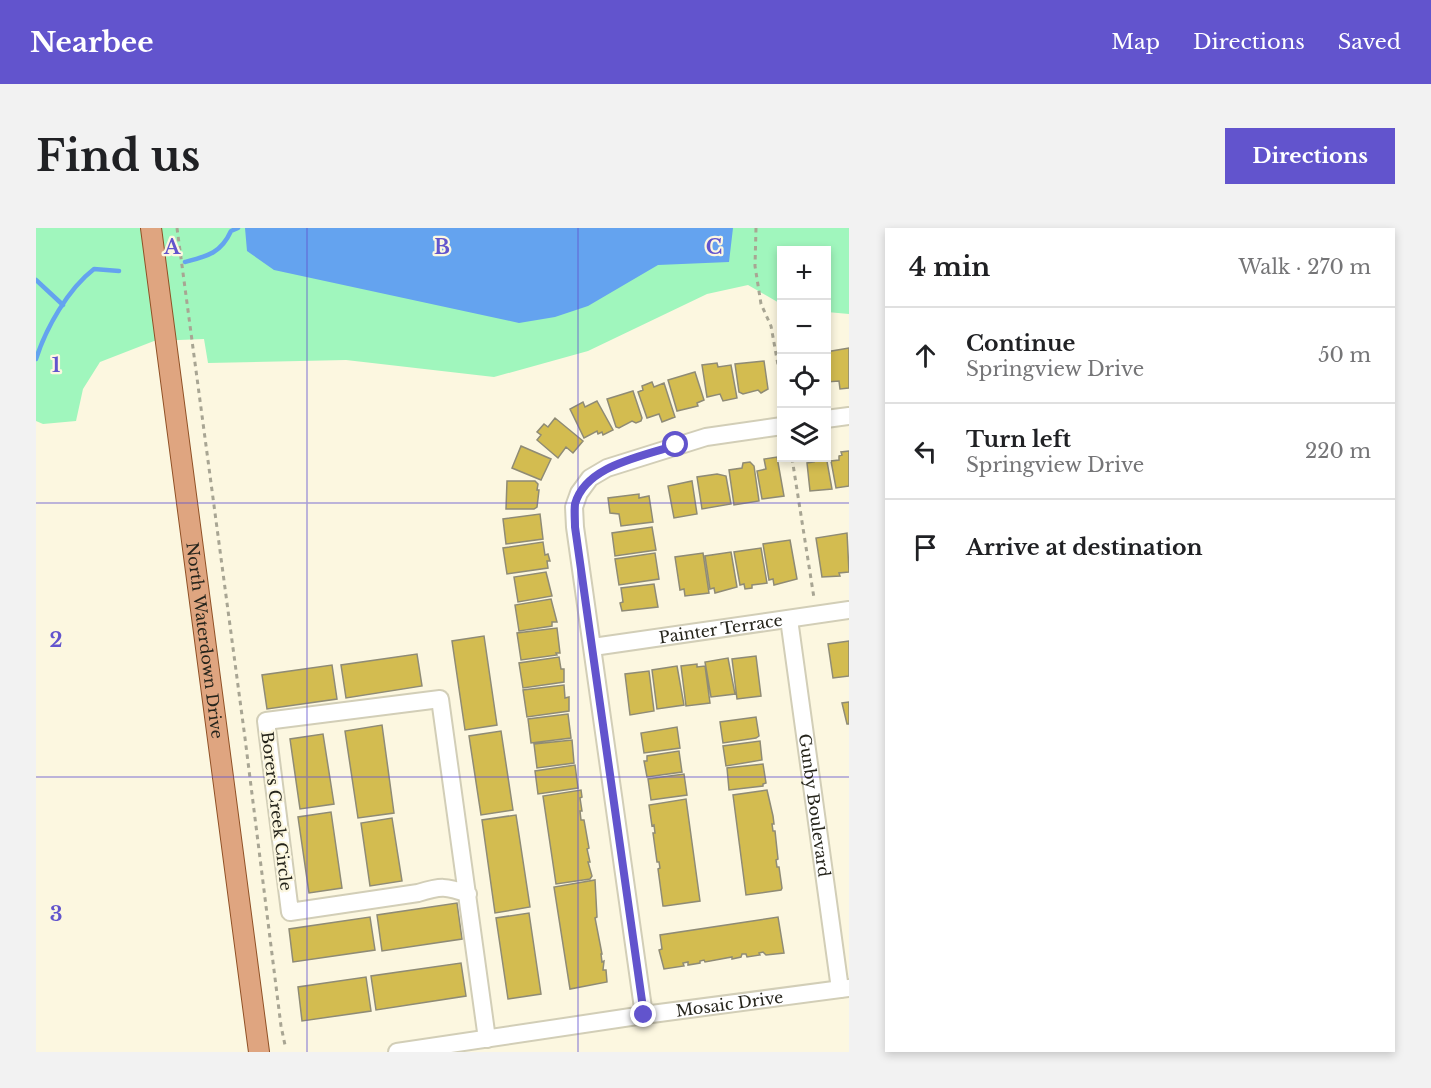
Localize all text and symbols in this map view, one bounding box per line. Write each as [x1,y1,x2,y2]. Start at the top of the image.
text: Nearbee [30,25,154,60]
text: Map [1111,29,1160,55]
text: Directions [1193,29,1305,55]
text: Saved [1338,29,1401,55]
button: Directions [1225,128,1395,184]
text: Find us [36,130,200,182]
text: A [163,235,181,259]
text: B [434,235,450,259]
text: C [706,235,722,259]
map controls [777,246,831,462]
button: + [777,246,831,300]
text: 4 min [909,251,990,283]
text: Walk · 270 m [1239,255,1371,279]
button: − [777,300,831,354]
text: Continue [966,330,1075,357]
icon: ahead [909,339,942,372]
text: 50 m [1318,343,1371,367]
text: 1 [52,353,61,377]
button: locate [777,354,831,408]
text: Springview Drive [966,357,1144,381]
button: layers [777,408,831,462]
text: Turn left [966,426,1071,453]
route start [662,431,688,457]
icon: left [909,435,942,468]
text: 220 m [1305,439,1371,463]
text: Springview Drive [966,453,1144,477]
icon: arrive [909,531,942,564]
text: Arrive at destination [966,534,1203,561]
street label: North Waterdown Drive [182,541,228,740]
street label: Painter Terrace [657,610,784,647]
text: 2 [49,628,63,652]
street label: Borers Creek Circle [257,730,297,892]
street label: Gunby Boulevard [795,732,834,878]
text: 3 [50,902,62,926]
street label: Mosaic Drive [675,987,784,1021]
route end [630,1001,656,1027]

